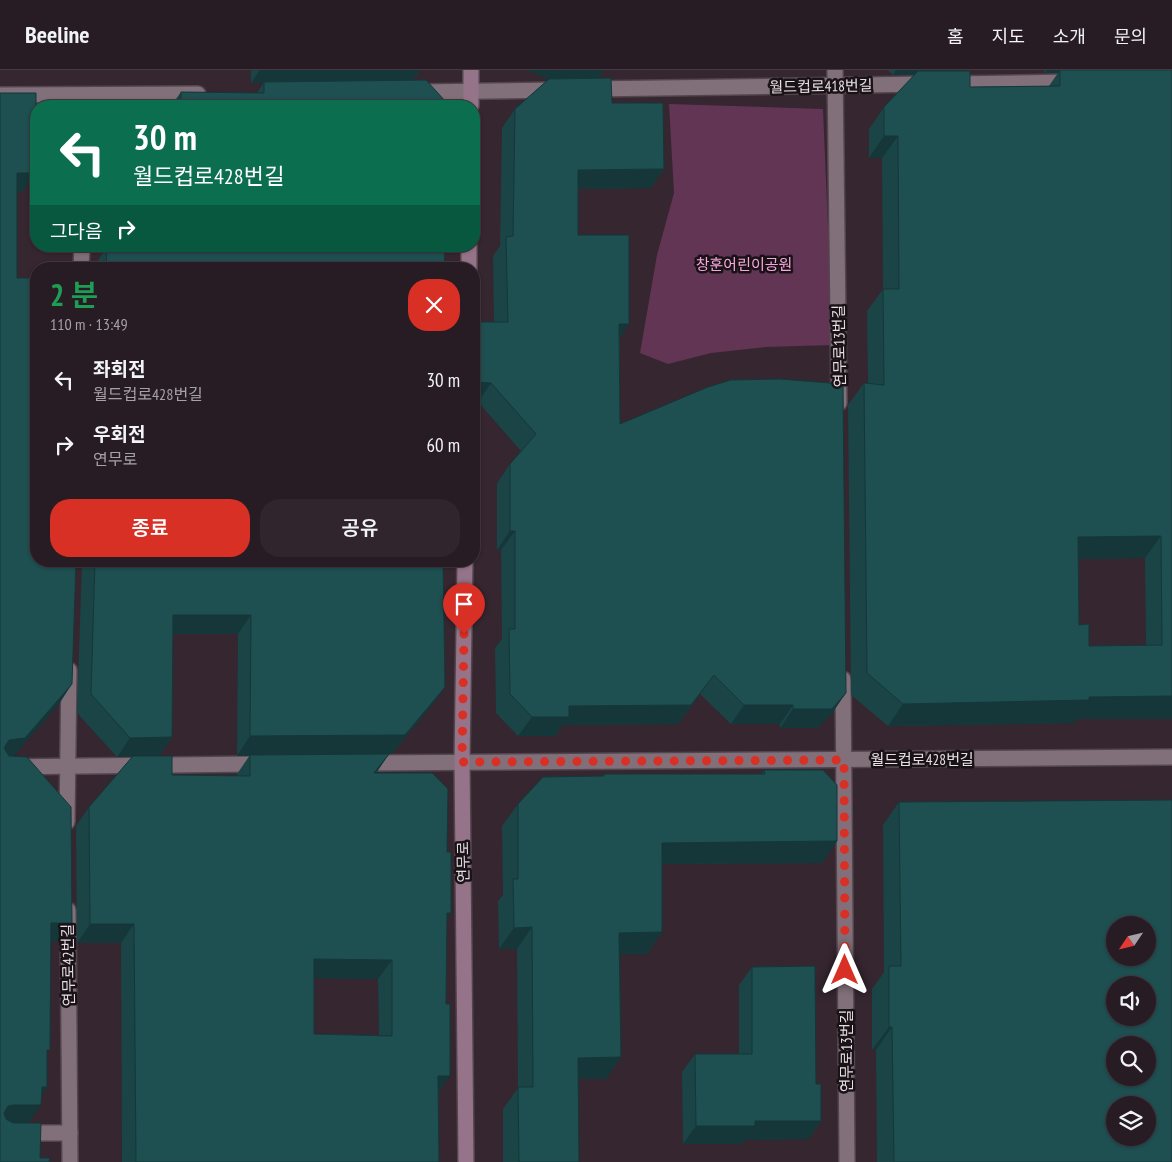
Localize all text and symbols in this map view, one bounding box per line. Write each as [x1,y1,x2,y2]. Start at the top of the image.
text: Beeline [25,19,90,50]
text: 홈 [947,25,964,48]
text: 지도 [992,25,1025,48]
text: 소개 [1053,25,1086,48]
text: 문의 [1114,25,1147,48]
street label: 월드컵로418번길 [769,76,873,96]
text: 30 m [133,114,197,160]
icon: left [50,120,115,185]
text: 월드컵로428번길 [133,162,284,190]
icon: right [112,215,140,243]
text: 그다음 [50,219,102,243]
park label: 창훈어린이공원 [696,255,792,274]
text: 2 분 [50,275,98,314]
button: close [408,279,460,331]
street label: 연무로13번길 [829,305,849,387]
text: 110 m · 13:49 [50,314,128,334]
text: 좌회전 [93,357,145,381]
icon: left [50,366,78,394]
text: 30 m [427,368,460,392]
text: 월드컵로428번길 [93,384,203,404]
text: 우회전 [93,422,145,446]
icon: right [50,431,78,459]
text: 60 m [427,433,460,457]
text: 연무로 [93,449,137,469]
button: 종료 [50,499,250,557]
button: 공유 [260,499,460,557]
pin [443,583,485,634]
icon: arrive [450,590,478,618]
street label: 월드컵로428번길 [870,750,974,769]
street label: 연무로 [453,841,473,883]
north arrow [1106,916,1156,966]
map controls [1106,916,1156,1146]
street label: 연무로42번길 [58,924,78,1006]
position arrow [818,943,870,995]
button: sound [1106,976,1156,1026]
street label: 연무로13번길 [837,1010,856,1092]
button: search [1106,1036,1156,1086]
button: layers [1106,1096,1156,1146]

